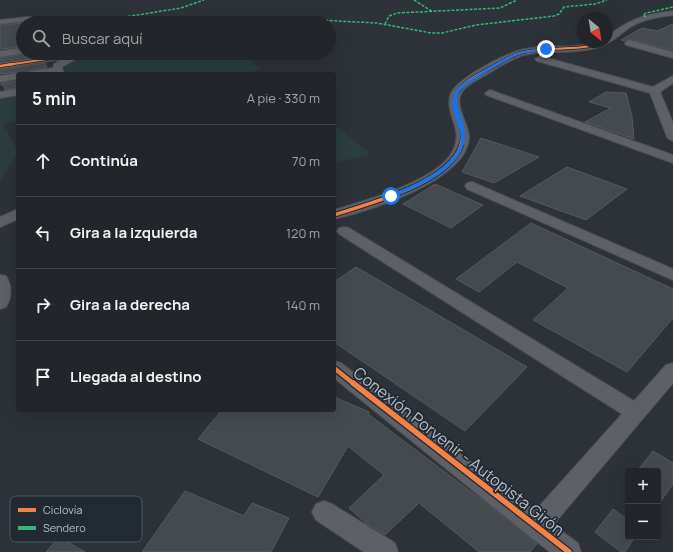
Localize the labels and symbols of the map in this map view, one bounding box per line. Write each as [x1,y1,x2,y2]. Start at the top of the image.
north arrow [577,12,613,48]
route end [537,40,555,58]
route start [382,187,400,205]
street label: Conexión Porvenir - Autopista Girón [349,362,569,540]
legend [10,496,142,542]
text: Ciclovía [43,502,83,517]
text: Sendero [43,520,86,535]

